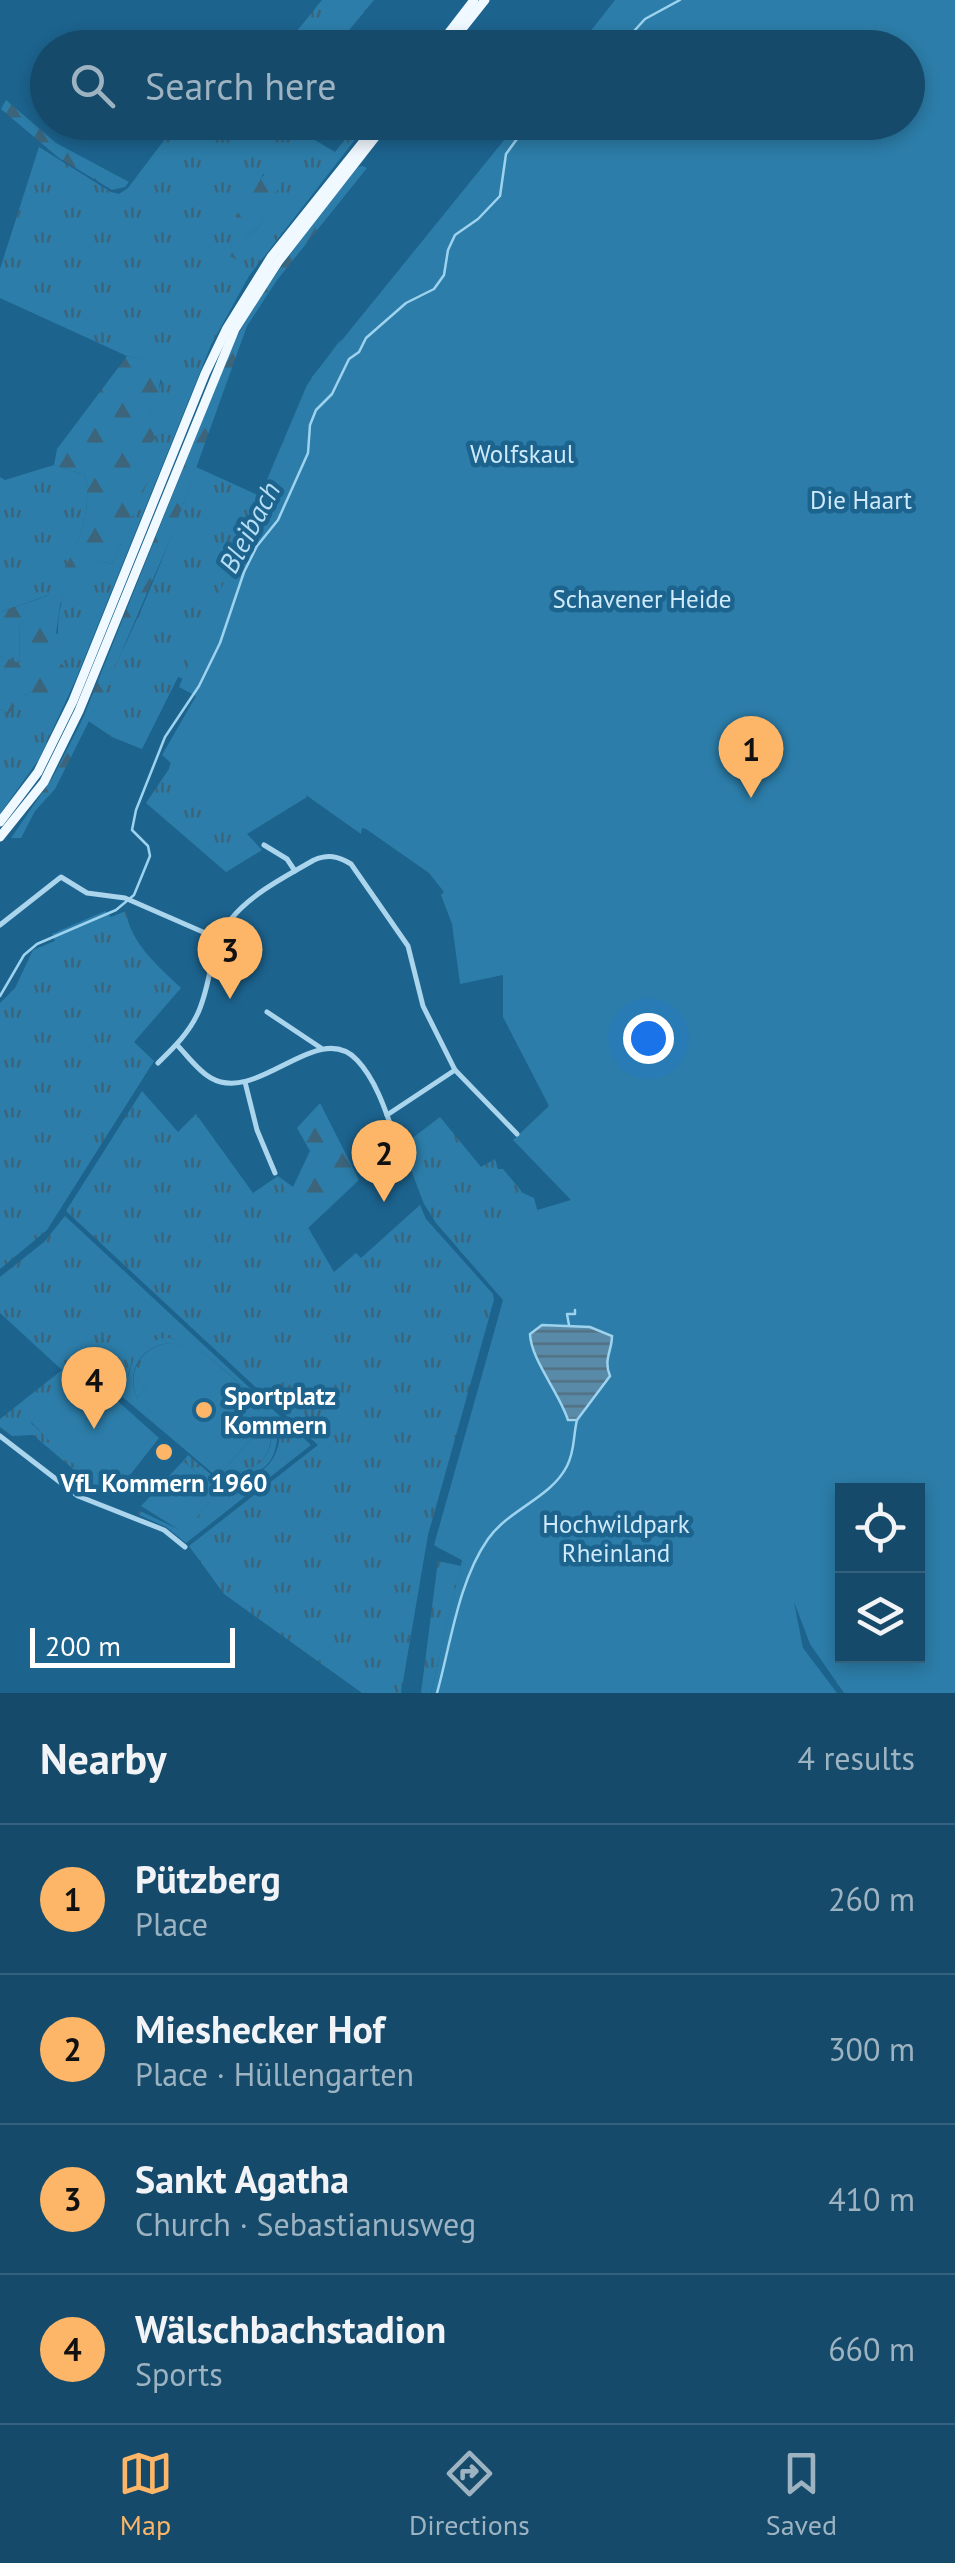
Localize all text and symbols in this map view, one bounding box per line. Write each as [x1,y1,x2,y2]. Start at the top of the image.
search box [30,30,925,140]
icon: search [65,58,120,113]
text: Search here [145,61,337,110]
park label: Wolfskaul [470,438,575,470]
water label: Bleibach [210,475,288,579]
park label: Die Haart [810,484,912,516]
park label: Schavener Heide [552,583,732,615]
pin: 1 [718,716,784,798]
pin: 3 [198,916,262,999]
your location [623,1013,674,1064]
pin: 2 [352,1120,416,1202]
pin: 4 [62,1346,126,1429]
place label: Sportplatz Kommern [224,1380,336,1441]
marker: Sportplatz Kommern [193,1399,215,1421]
marker: VfL Kommern 1960 [153,1441,175,1463]
place label: VfL Kommern 1960 [59,1467,268,1499]
map controls [835,1483,925,1663]
button: locate [835,1483,925,1573]
park label: Hochwildpark Rheinland [542,1508,690,1569]
button: layers [835,1573,925,1663]
scale bar [30,1623,235,1668]
text: 200 m [45,1627,121,1664]
text: Nearby [40,1731,167,1786]
text: 4 results [797,1737,915,1779]
text: Pützberg [135,1854,281,1903]
text: 1 [63,1878,82,1920]
text: 260 m [828,1878,915,1920]
text: Place [135,1903,208,1945]
text: Mieshecker Hof [135,2004,385,2053]
text: 2 [63,2028,82,2070]
text: 300 m [828,2028,915,2070]
text: Place · Hüllengarten [135,2053,414,2095]
text: Sankt Agatha [135,2154,349,2203]
text: 3 [63,2178,82,2220]
text: 410 m [828,2178,915,2220]
text: Church · Sebastianusweg [135,2203,476,2245]
text: Wälschbachstadion [135,2304,446,2353]
text: 4 [63,2328,82,2370]
text: 660 m [828,2328,915,2370]
text: Sports [135,2353,223,2395]
tab: Map [118,2446,173,2543]
tab: Directions [409,2446,530,2543]
tab: Saved [766,2446,837,2543]

